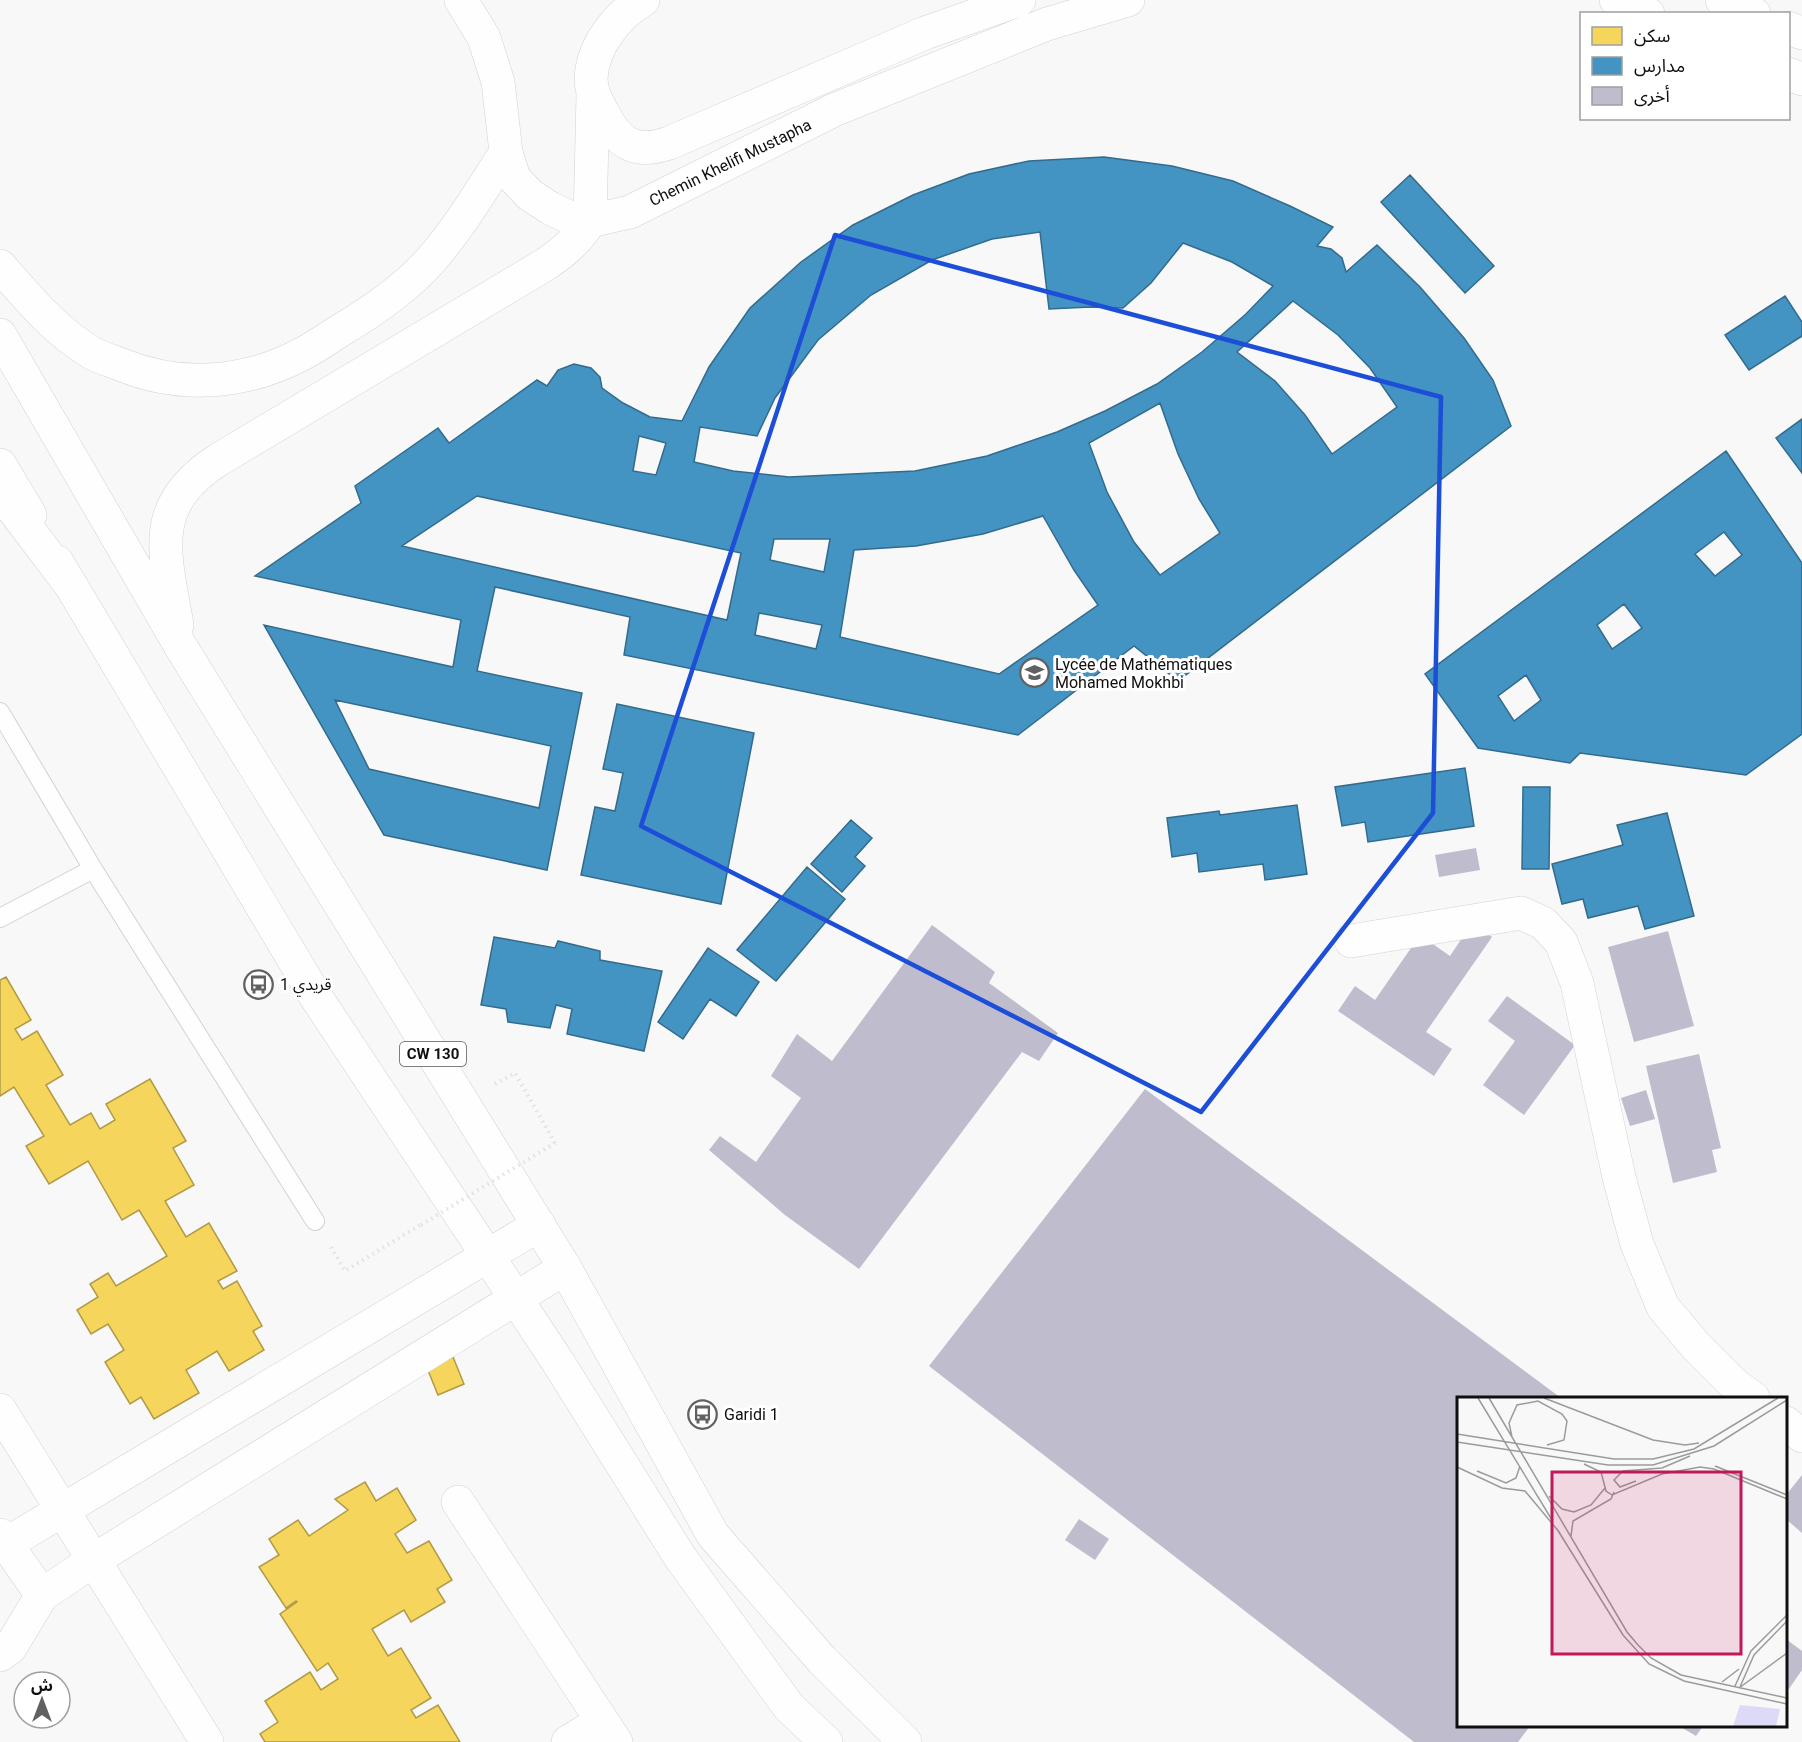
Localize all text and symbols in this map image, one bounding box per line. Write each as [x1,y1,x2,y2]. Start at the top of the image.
legend [1580,12,1790,120]
text: سكن [1634,25,1670,47]
text: مدارس [1634,55,1685,77]
text: أخرى [1634,85,1670,107]
street label: Chemin Khelifi Mustapha [646,115,814,210]
place label: Lycée de Mathématiques Mohamed Mokhbi [1055,655,1233,692]
school or university icon: Lycée de Mathématiques Mohamed Mokhbi [1018,657,1050,689]
bus stop icon: قريدي 1 [243,968,275,1000]
place label: قريدي 1 [280,975,331,997]
road number: CW 130 [400,1042,466,1066]
inset map [1457,1397,1787,1727]
bus stop icon: Garidi 1 [687,1398,719,1430]
place label: Garidi 1 [724,1405,779,1424]
north arrow [12,1670,72,1730]
text: ش [31,1676,53,1695]

